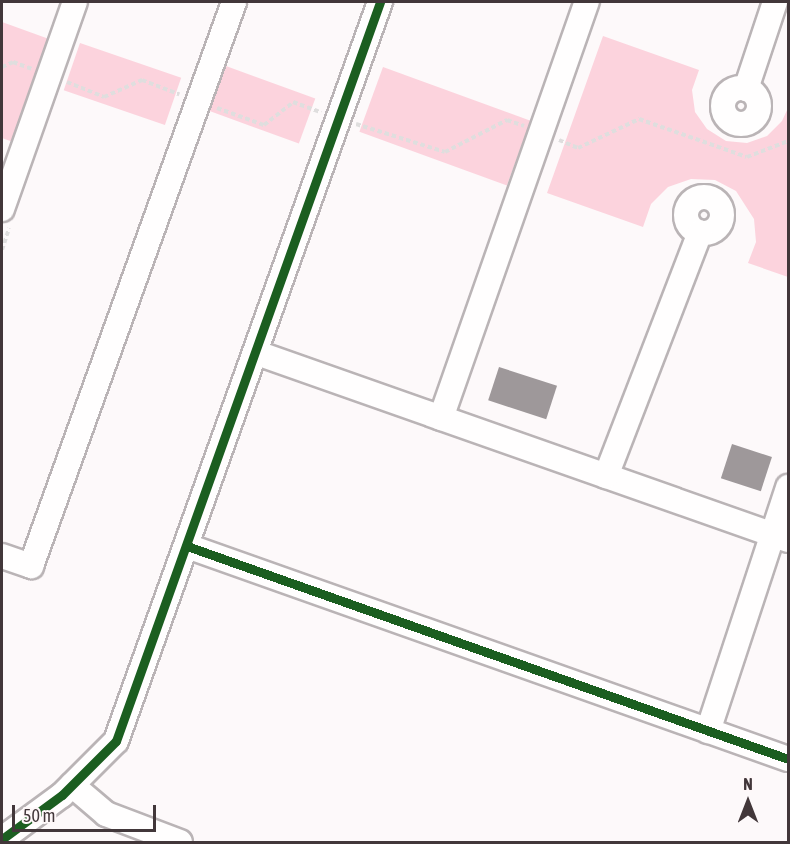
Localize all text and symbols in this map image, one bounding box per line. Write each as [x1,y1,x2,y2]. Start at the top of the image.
north arrow [718,772,778,832]
text: N [743,775,753,793]
scale bar [15,793,159,831]
text: 50 m [23,805,55,826]

